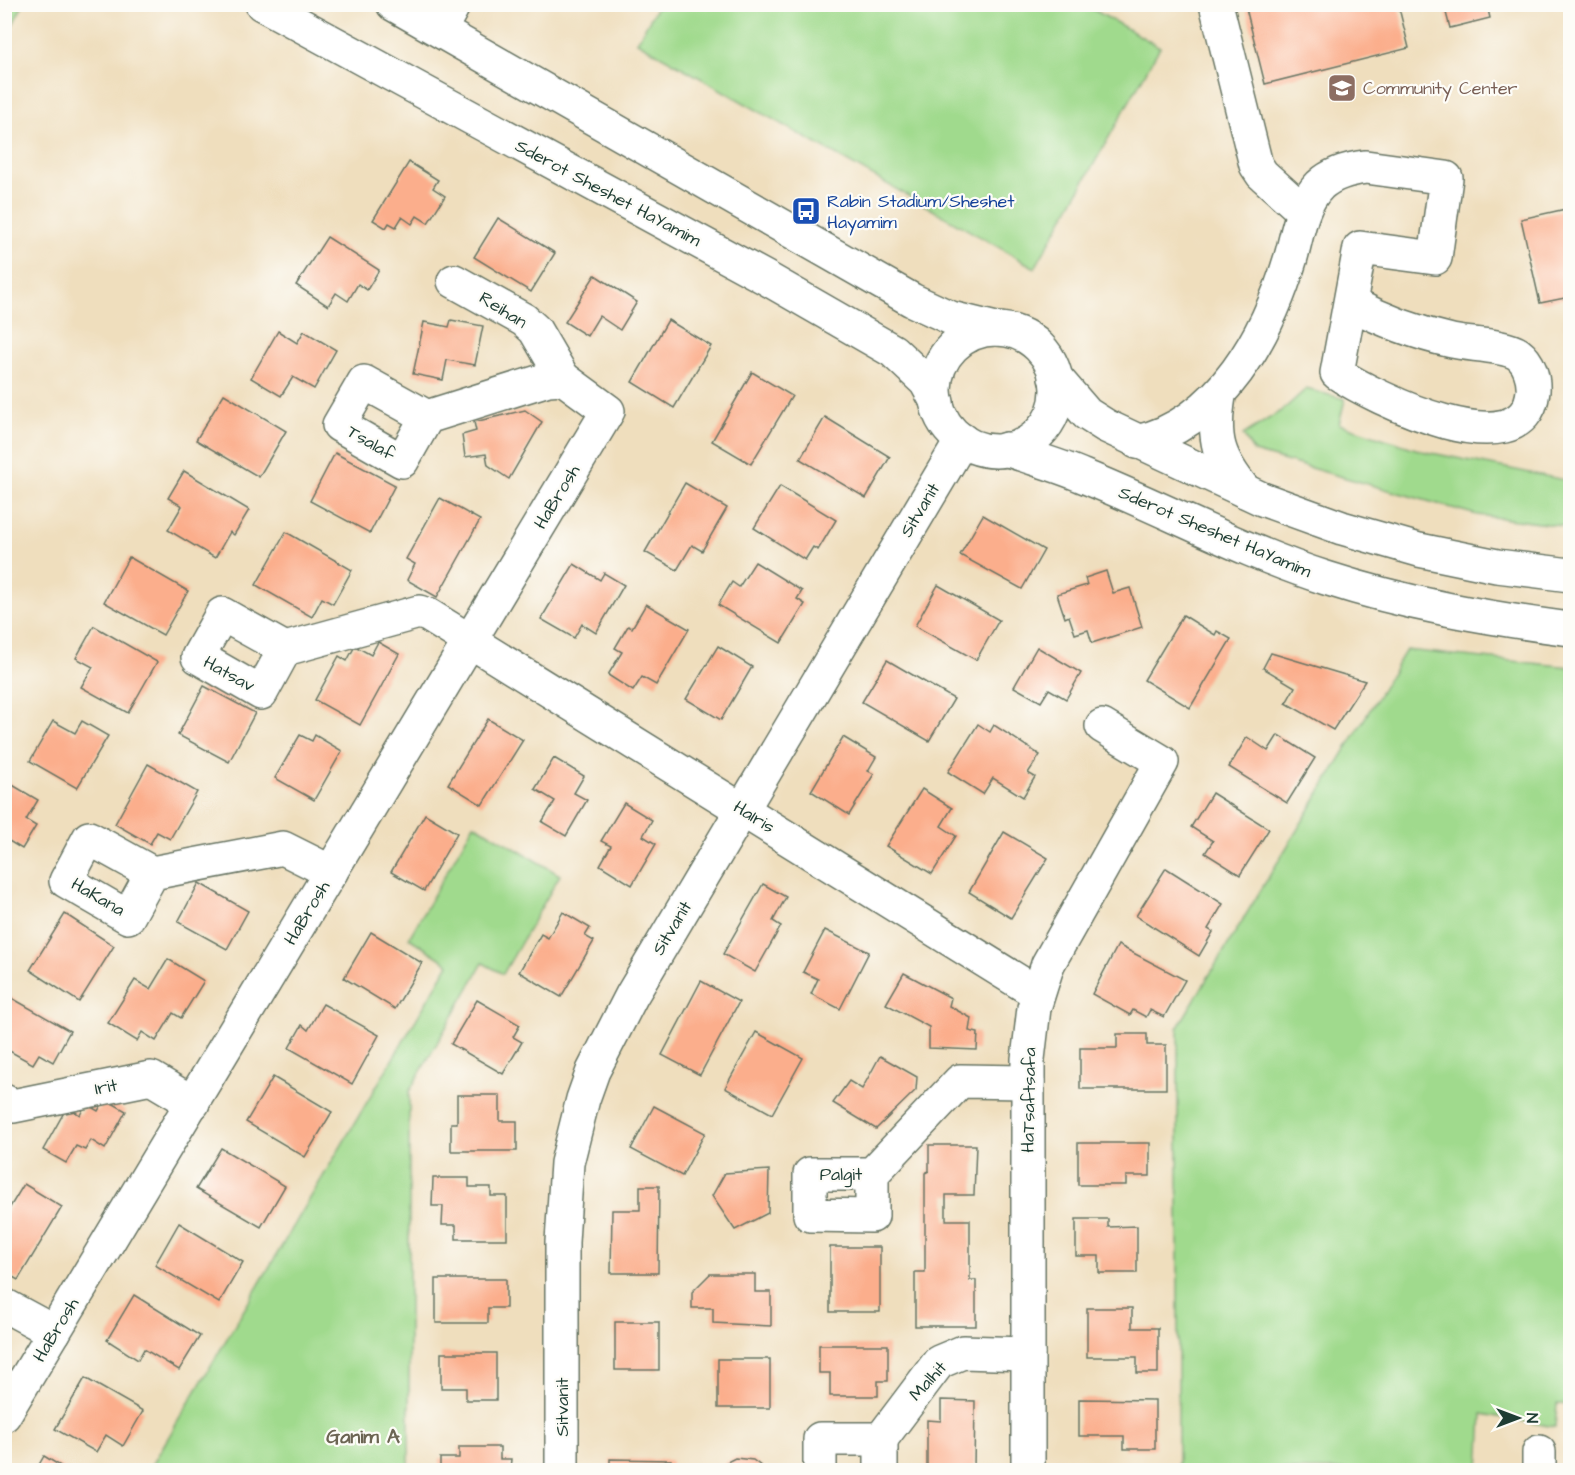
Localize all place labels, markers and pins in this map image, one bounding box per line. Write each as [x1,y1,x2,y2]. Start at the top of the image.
school or university icon: Community Center [1326,72,1358,104]
place label: Community Center [1363,76,1518,102]
place label: Rabin Stadium/Sheshet Hayamim [827,189,1015,236]
bus stop icon: Rabin Stadium/Sheshet Hayamim [790,195,822,227]

